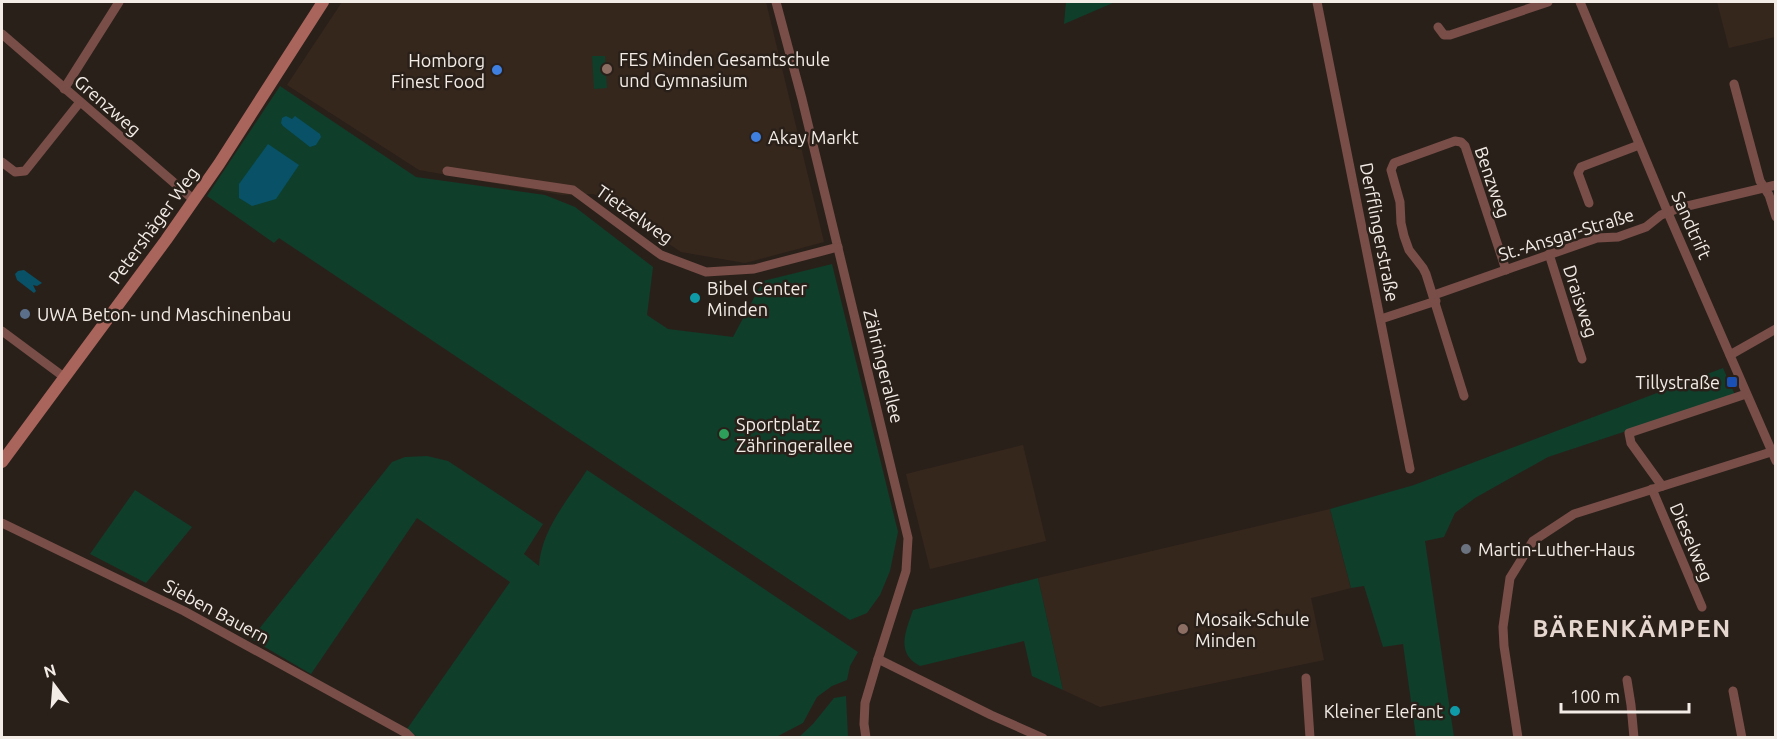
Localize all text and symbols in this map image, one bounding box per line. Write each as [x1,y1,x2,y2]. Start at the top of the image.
place label: FES Minden Gesamtschule und Gymnasium [619,49,830,90]
place label: Homborg Finest Food [391,50,485,91]
marker: FES Minden Gesamtschule und Gymnasium [600,62,614,76]
marker: Homborg Finest Food [490,63,504,77]
street label: Grenzweg [71,71,145,139]
place label: Akay Markt [768,127,859,147]
marker: Akay Markt [749,130,763,144]
street label: Benzweg [1471,144,1515,220]
street label: Derfflingerstraße [1357,161,1403,303]
street label: Petershäger Weg [104,163,202,287]
street label: Tietzelweg [593,180,677,248]
street label: Sandtrift [1668,188,1716,262]
street label: St.-Ansgar-Straße [1496,204,1636,264]
street label: Draisweg [1560,262,1602,340]
place label: Bibel Center Minden [707,278,807,319]
marker: Bibel Center Minden [688,291,702,305]
place label: UWA Beton- und Maschinenbau [37,304,292,324]
marker: UWA Beton- und Maschinenbau [18,307,32,321]
street label: Zähringerallee [860,307,908,425]
place label: Tillystraße [1635,372,1720,392]
marker: Tillystraße [1725,375,1739,389]
place label: Sportplatz Zähringerallee [736,414,853,455]
marker: Sportplatz Zähringerallee [717,427,731,441]
street label: Dieselweg [1666,500,1718,584]
place label: Martin-Luther-Haus [1478,539,1635,559]
marker: Martin-Luther-Haus [1459,542,1473,556]
street label: Sieben Bauern [161,575,273,647]
place label: Mosaik-Schule Minden [1195,609,1310,650]
district label: BÄRENKÄMPEN [1532,615,1732,642]
marker: Mosaik-Schule Minden [1176,622,1190,636]
north arrow [24,655,84,715]
text: N [42,660,58,681]
scale bar [1561,676,1688,714]
text: 100 m [1570,686,1620,706]
place label: Kleiner Elefant [1324,701,1443,721]
marker: Kleiner Elefant [1448,704,1462,718]

